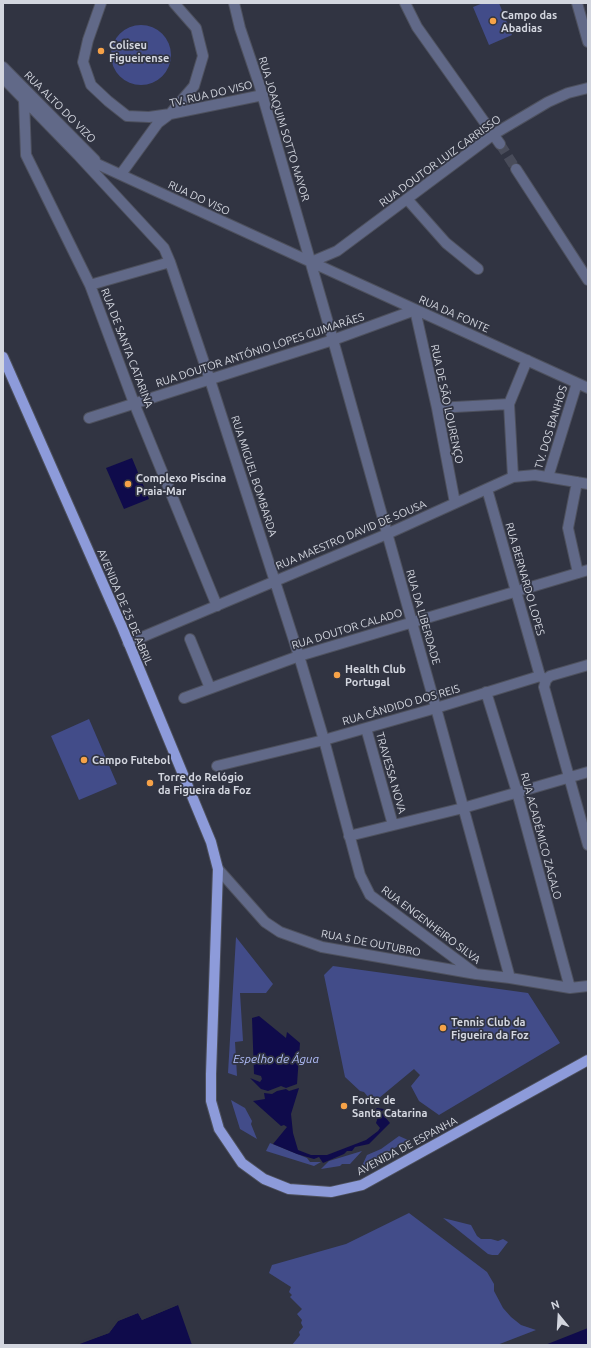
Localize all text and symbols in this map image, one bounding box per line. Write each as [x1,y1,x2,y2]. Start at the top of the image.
place label: Campo das Abadias [501,8,557,34]
marker: Campo das Abadias [488,16,498,26]
place label: Coliseu Figueirense [109,38,169,64]
marker: Coliseu Figueirense [96,46,106,56]
street label: RUA JOAQUIM SOTTO MAYOR [256,55,312,203]
street label: RUA ALTO DO VIZO [21,68,99,146]
street label: TV. RUA DO VISO [168,78,254,110]
street label: RUA DOUTOR LUIZ CARRISSO [377,112,503,210]
street label: RUA DO VISO [166,178,232,218]
street label: RUA DE SANTA CATARINA [98,286,156,410]
street label: RUA DA FONTE [417,293,491,335]
street label: RUA DOUTOR ANTÓNIO LOPES GUIMARÃES [154,310,366,390]
street label: RUA DE SÃO LOURENÇO [428,343,466,465]
street label: TV. DOS BANHOS [532,384,570,470]
street label: RUA MIGUEL BOMBARDA [228,414,280,538]
place label: Complexo Piscina Praia-Mar [136,471,226,497]
marker: Complexo Piscina Praia-Mar [123,479,133,489]
street label: RUA MAESTRO DAVID DE SOUSA [274,497,428,573]
street label: RUA BERNARDO LOPES [503,521,547,637]
street label: AVENIDA DE 25 DE ABRIL [95,547,155,667]
street label: RUA DA LIBERDADE [403,568,443,666]
street label: RUA DOUTOR CALADO [290,606,404,652]
place label: Health Club Portugal [345,662,406,688]
marker: Health Club Portugal [332,670,342,680]
street label: RUA CÂNDIDO DOS REIS [341,682,461,728]
street label: TRAVESSA NOVA [373,731,409,815]
place label: Campo Futebol [92,753,170,767]
marker: Campo Futebol [79,755,89,765]
place label: Torre do Relógio da Figueira da Foz [158,770,251,796]
street label: RUA ACADÉMICO ZAGALO [518,771,564,901]
marker: Torre do Relógio da Figueira da Foz [145,778,155,788]
street label: RUA ENGENHEIRO SILVA [379,883,483,967]
street label: RUA 5 DE OUTUBRO [320,927,422,959]
place label: Tennis Club da Figueira da Foz [451,1015,529,1041]
marker: Tennis Club da Figueira da Foz [438,1023,448,1033]
water label: Espelho de Água [233,1052,319,1066]
place label: Forte de Santa Catarina [352,1093,428,1119]
marker: Forte de Santa Catarina [339,1101,349,1111]
street label: AVENIDA DE ESPANHA [354,1114,460,1178]
north arrow [539,1296,579,1336]
text: N [550,1298,561,1312]

